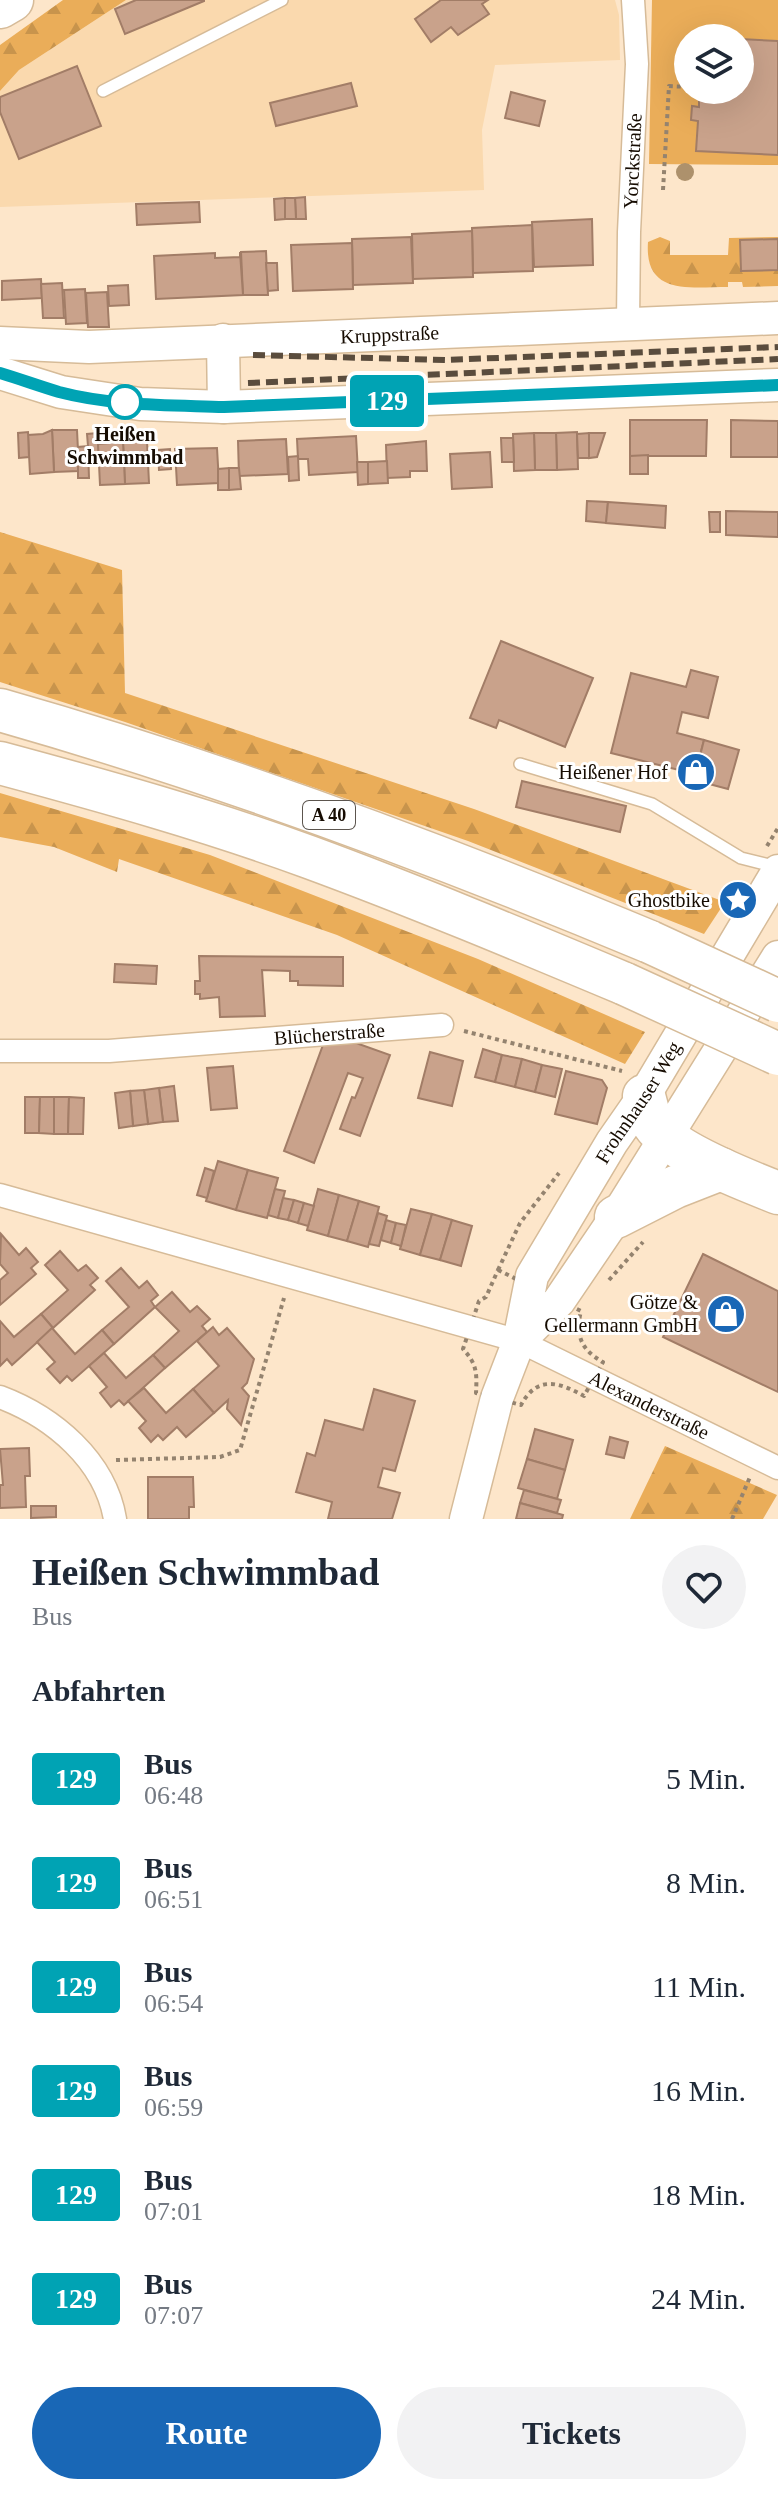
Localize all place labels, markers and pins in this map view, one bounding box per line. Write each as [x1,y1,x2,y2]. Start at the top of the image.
marker: Heißen Schwimmbad [108,385,142,419]
place label: Heißen Schwimmbad [67,423,183,468]
shop icon: Heißener Hof [675,751,717,793]
place label: Heißener Hof [559,761,668,783]
place icon: Ghostbike [717,879,759,921]
place label: Ghostbike [628,889,710,911]
place label: Götze & Gellermann GmbH [544,1291,698,1336]
shop icon: Götze & Gellermann GmbH [705,1293,747,1335]

